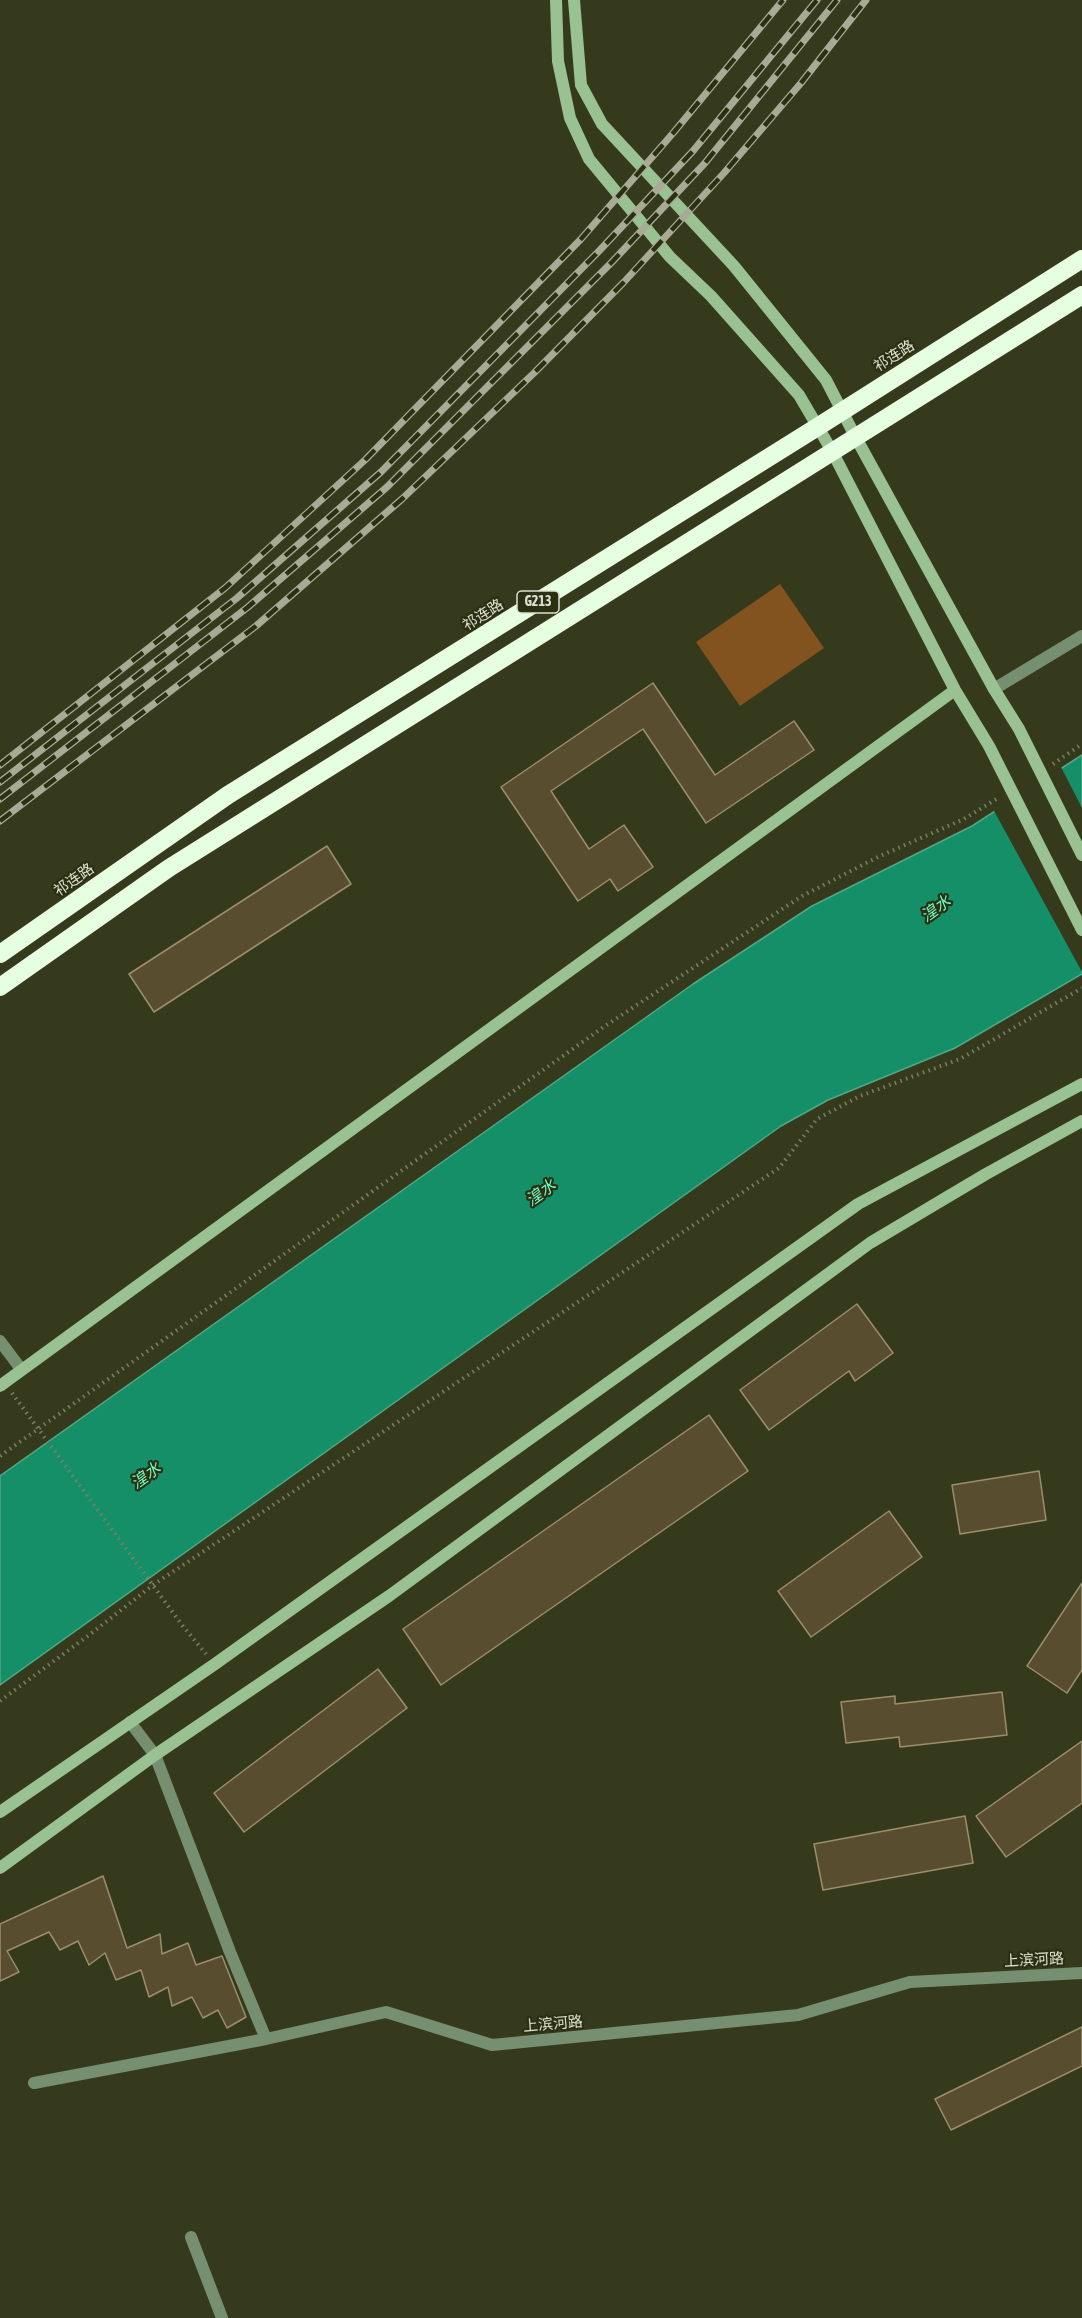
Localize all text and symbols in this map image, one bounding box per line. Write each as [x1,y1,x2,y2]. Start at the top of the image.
street label: 祁连路 [870,336,918,376]
road number: G213 [517,591,559,613]
street label: 祁连路 [459,595,507,635]
street label: 祁连路 [50,860,98,900]
water label: 湟水 [917,892,955,926]
water label: 湟水 [522,1176,560,1210]
water label: 湟水 [127,1459,165,1493]
street label: 上滨河路 [1004,1949,1064,1971]
street label: 上滨河路 [522,2012,584,2036]

